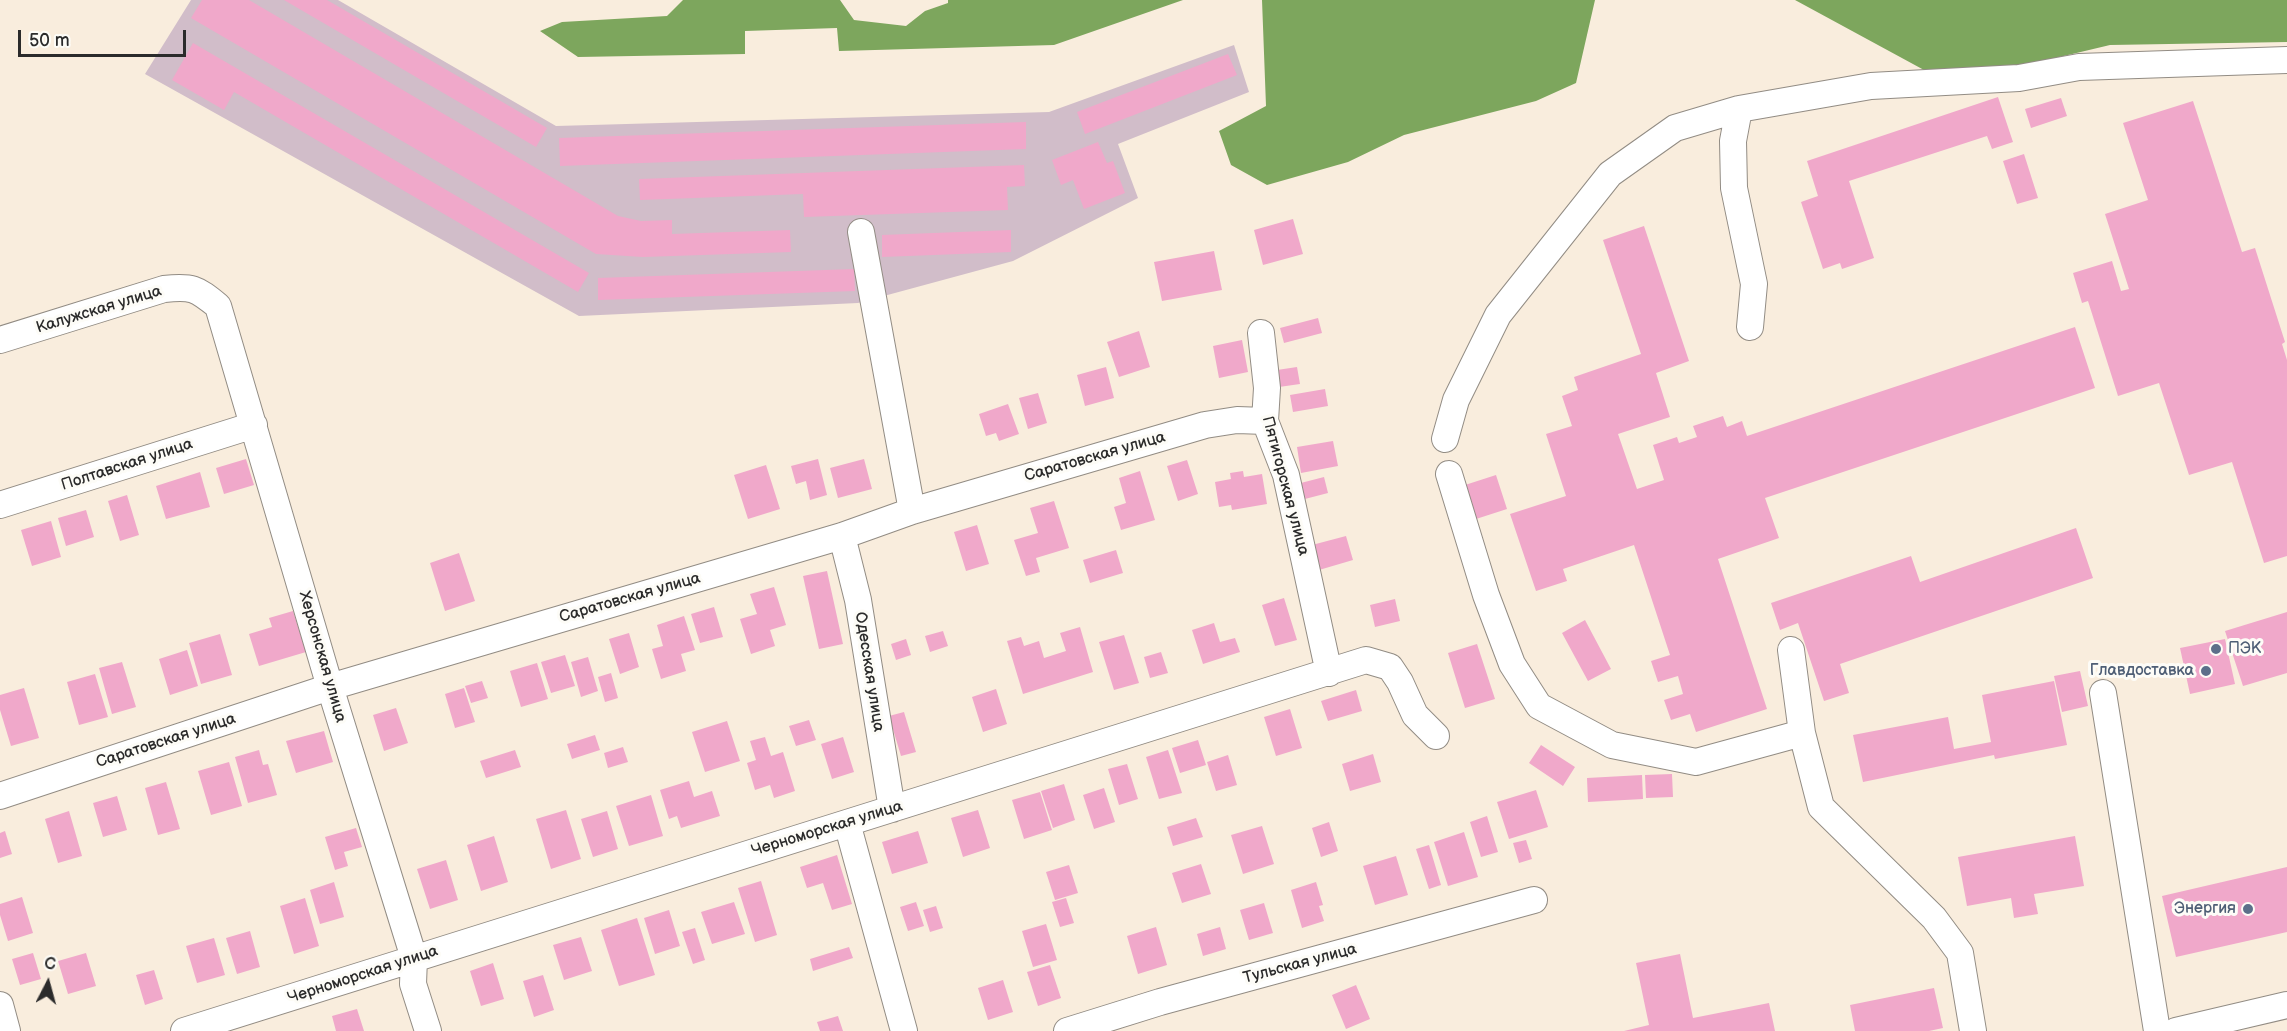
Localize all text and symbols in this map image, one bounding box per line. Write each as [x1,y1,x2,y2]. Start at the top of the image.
scale bar [21,18,189,56]
text: 50 m [29,30,70,51]
street label: Калужская улица [34,282,164,338]
street label: Пятигорская улица [1257,414,1313,558]
street label: Саратовская улица [1022,428,1168,486]
street label: Полтавская улица [59,435,195,495]
street label: Саратовская улица [557,569,703,627]
street label: Херсонская улица [294,589,350,725]
street label: Одесская улица [850,611,888,733]
place label: ПЭК [2228,639,2261,659]
marker: ПЭК [2209,642,2223,656]
place label: Главдоставка [2090,661,2194,681]
marker: Главдоставка [2199,664,2213,678]
street label: Саратовская улица [94,709,238,773]
street label: Черноморская улица [749,797,905,861]
place label: Энергия [2174,899,2236,919]
marker: Энергия [2241,902,2255,916]
street label: Тульская улица [1241,940,1359,988]
street label: Черноморская улица [285,942,441,1008]
north arrow [18,953,78,1013]
text: С [43,955,56,975]

